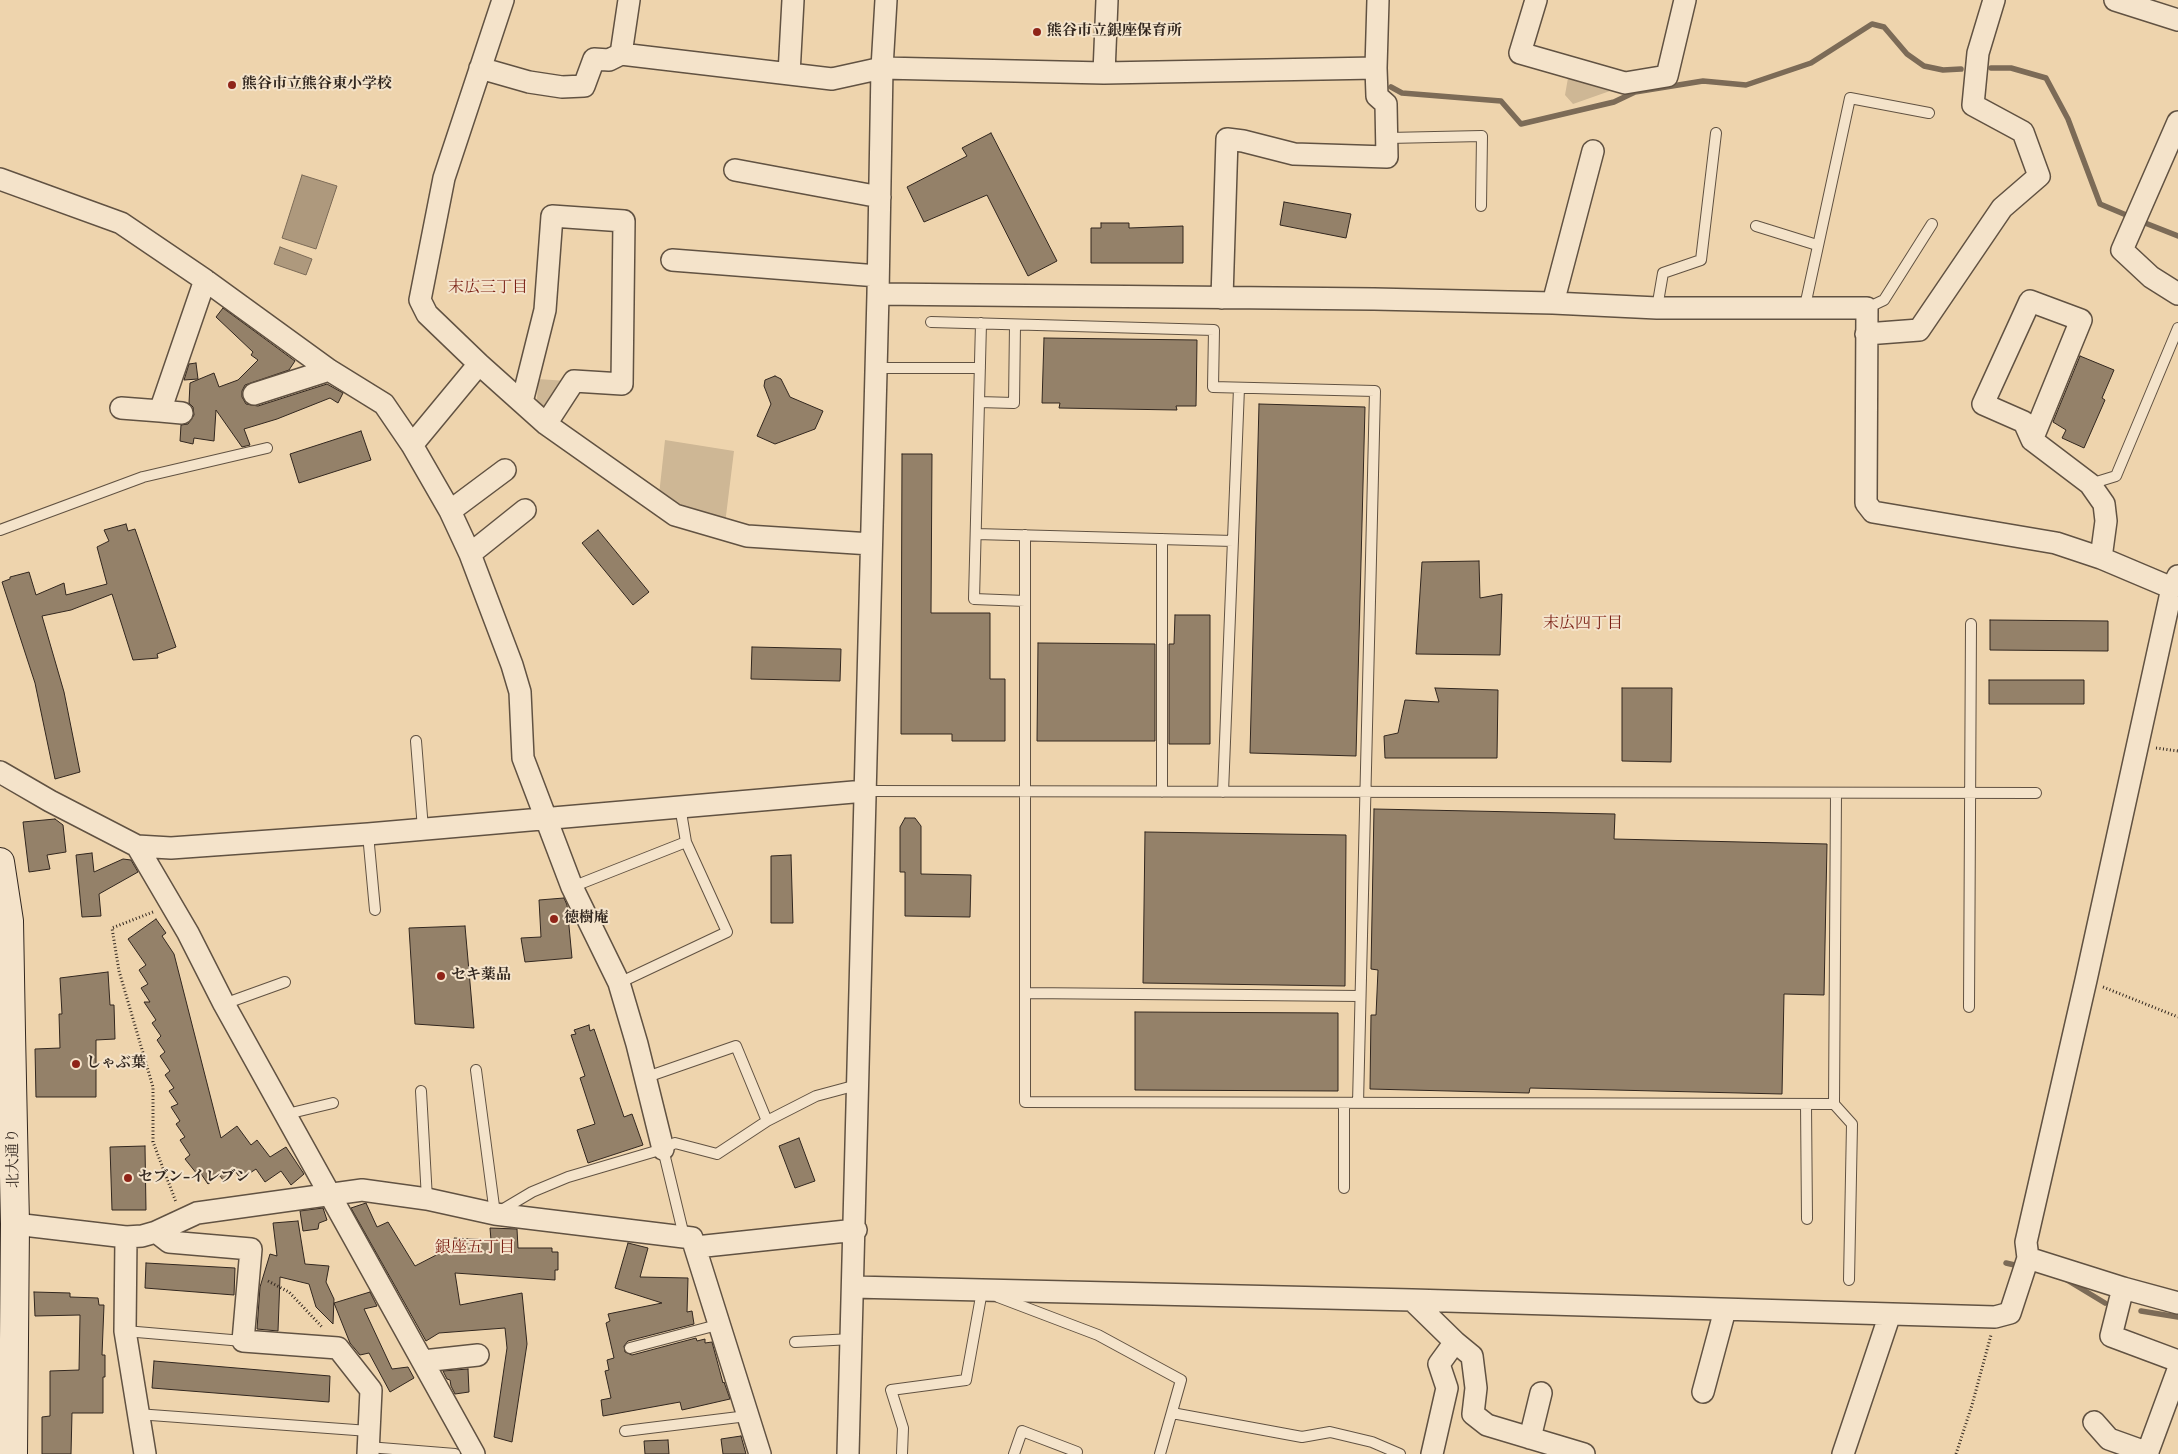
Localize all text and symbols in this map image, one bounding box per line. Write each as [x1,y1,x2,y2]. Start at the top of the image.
place label: 熊谷市立銀座保育所 [1047,23,1182,41]
marker: 熊谷市立銀座保育所 [1031,26,1043,38]
place label: 熊谷市立熊谷東小学校 [242,76,392,94]
marker: 熊谷市立熊谷東小学校 [226,79,238,91]
district label: 末広三丁目 [448,278,528,298]
district label: 末広四丁目 [1543,614,1623,634]
place label: 徳樹庵 [564,910,609,928]
marker: 徳樹庵 [548,913,560,925]
place label: セキ薬品 [451,967,511,985]
marker: セキ薬品 [435,970,447,982]
place label: しゃぶ葉 [86,1055,146,1073]
marker: しゃぶ葉 [70,1058,82,1070]
street label: 北大通り [4,1128,24,1188]
place label: セブン-イレブン [138,1169,250,1187]
marker: セブン-イレブン [122,1172,134,1184]
district label: 銀座五丁目 [435,1238,515,1258]

